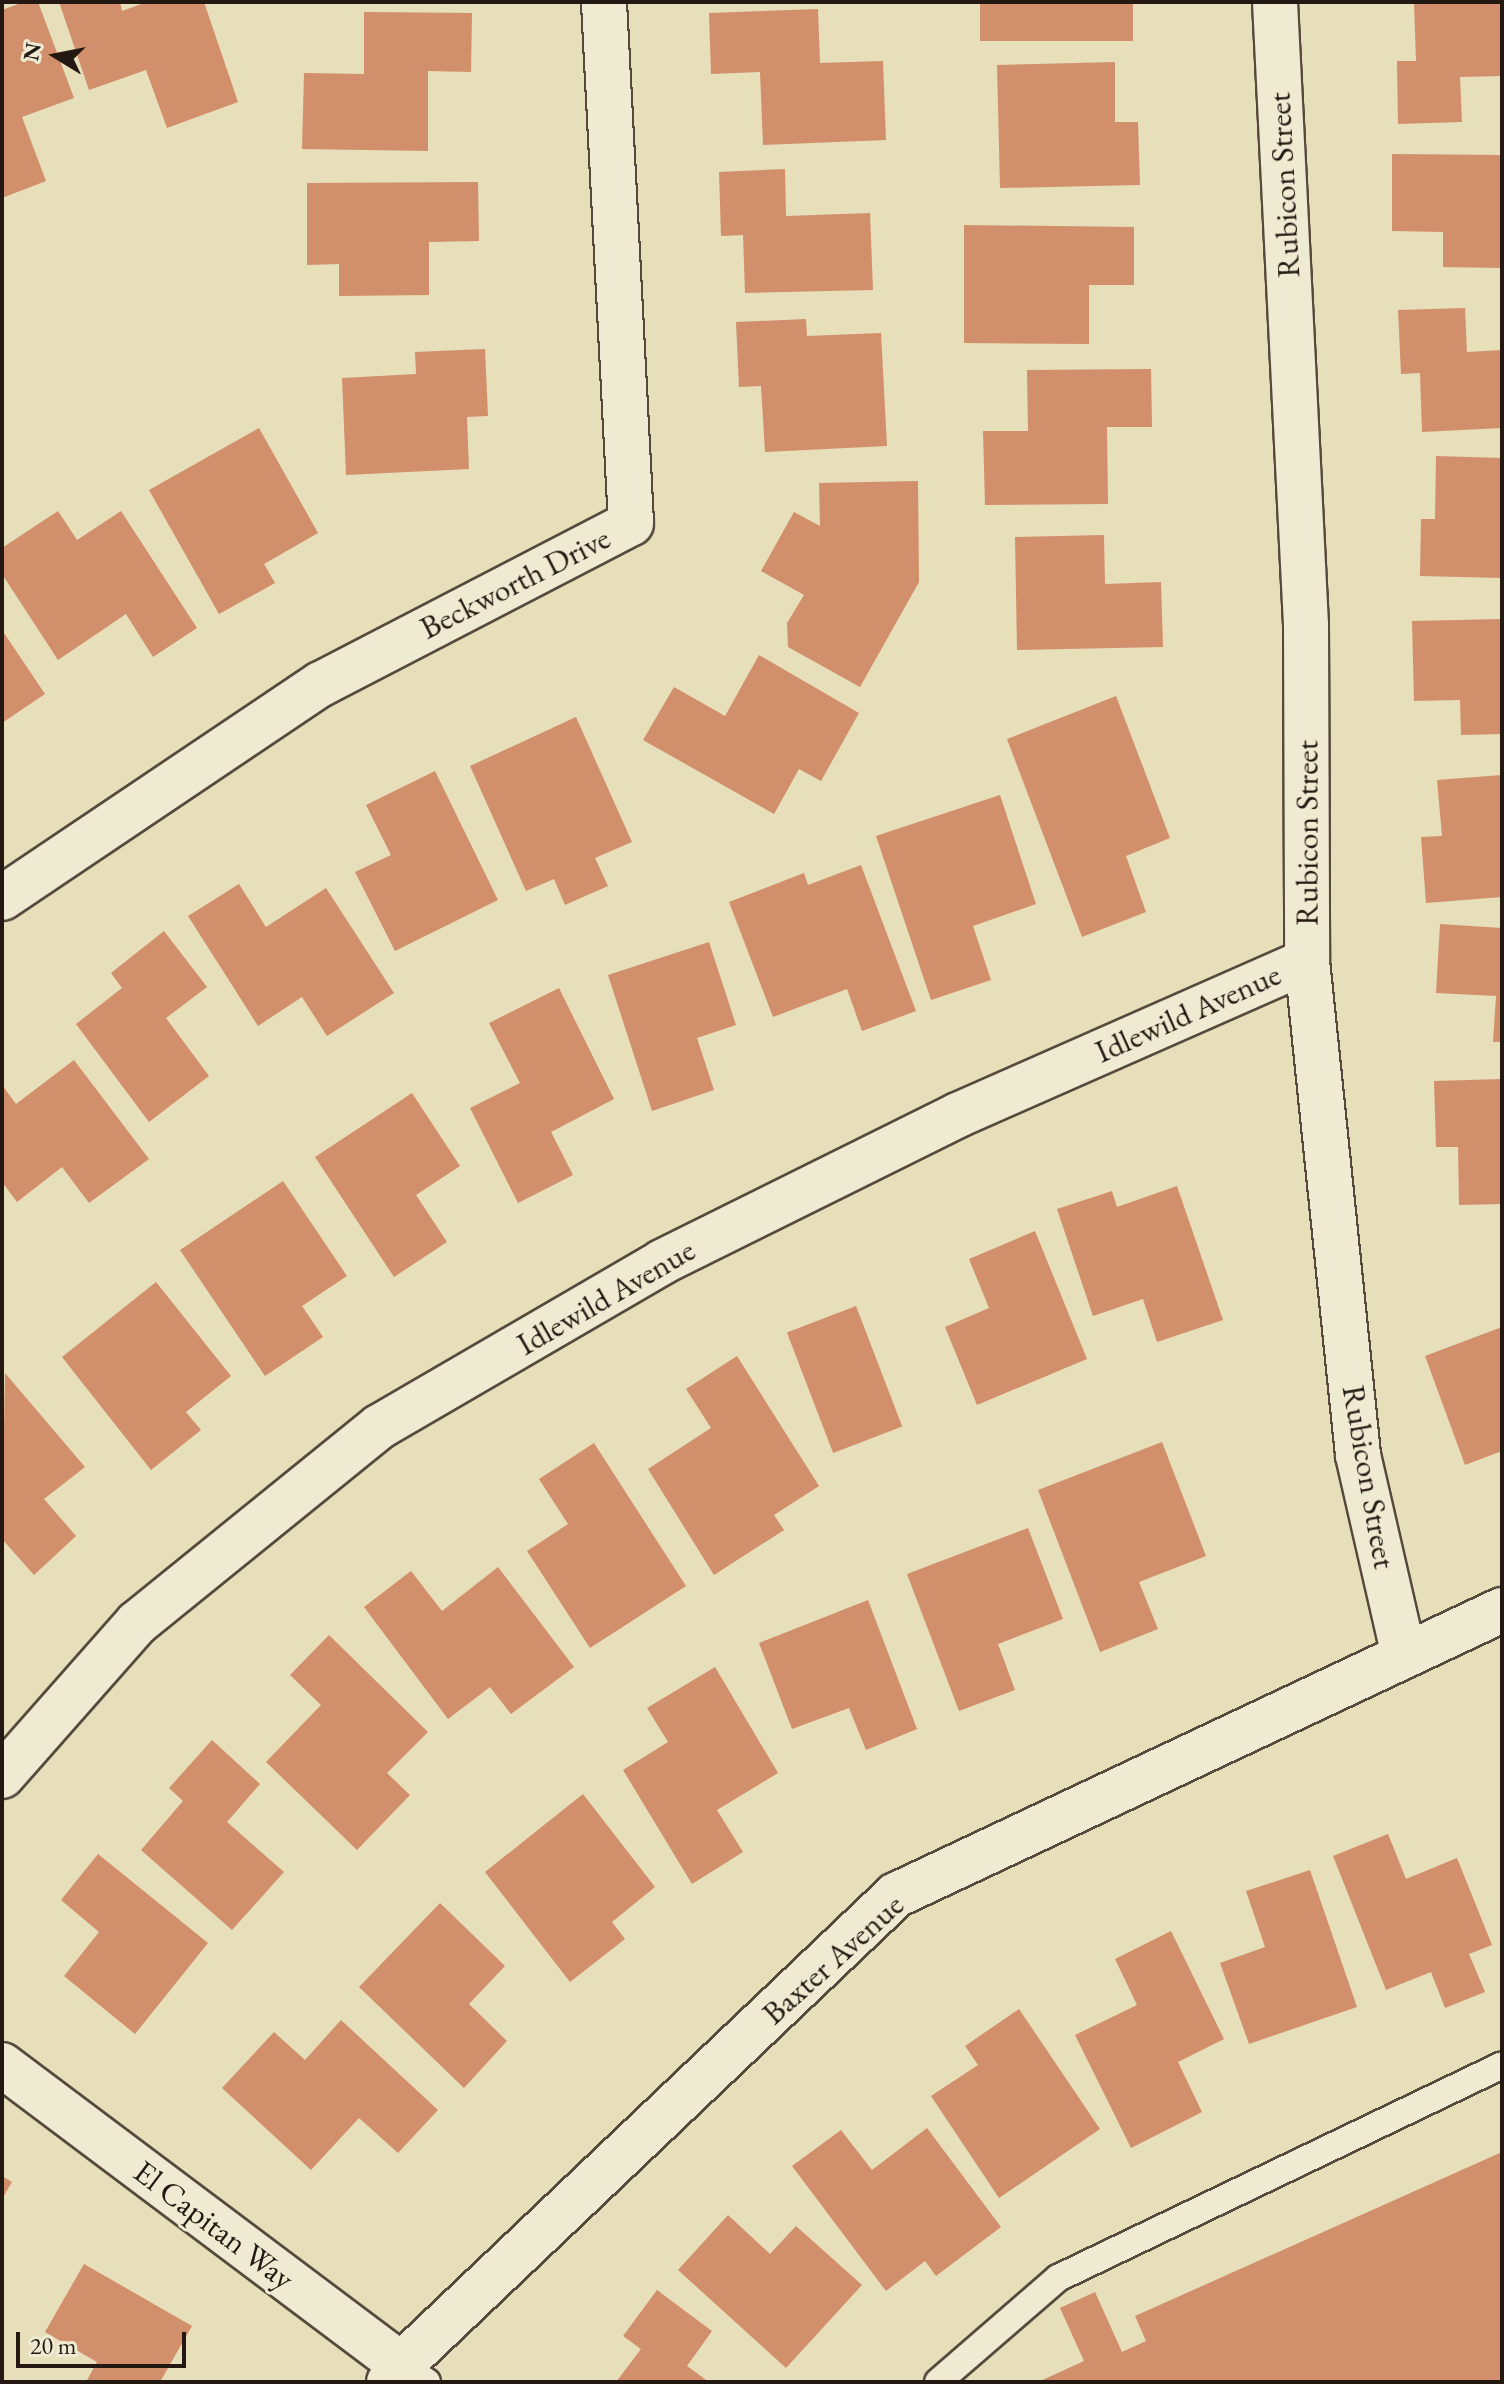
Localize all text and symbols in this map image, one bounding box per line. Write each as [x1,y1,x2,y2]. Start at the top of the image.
north arrow [16,16,96,96]
text: N [16,40,48,63]
street label: Rubicon Street [1260,91,1308,279]
street label: Beckworth Drive [414,519,616,647]
street label: Rubicon Street [1288,740,1326,926]
street label: Idlewild Avenue [1089,955,1287,1071]
street label: Idlewild Avenue [510,1231,702,1363]
street label: Rubicon Street [1334,1382,1404,1572]
street label: Baxter Avenue [754,1886,912,2032]
street label: El Capitan Way [126,2152,302,2298]
scale bar [20,2316,190,2366]
text: 20 m [30,2330,77,2361]

